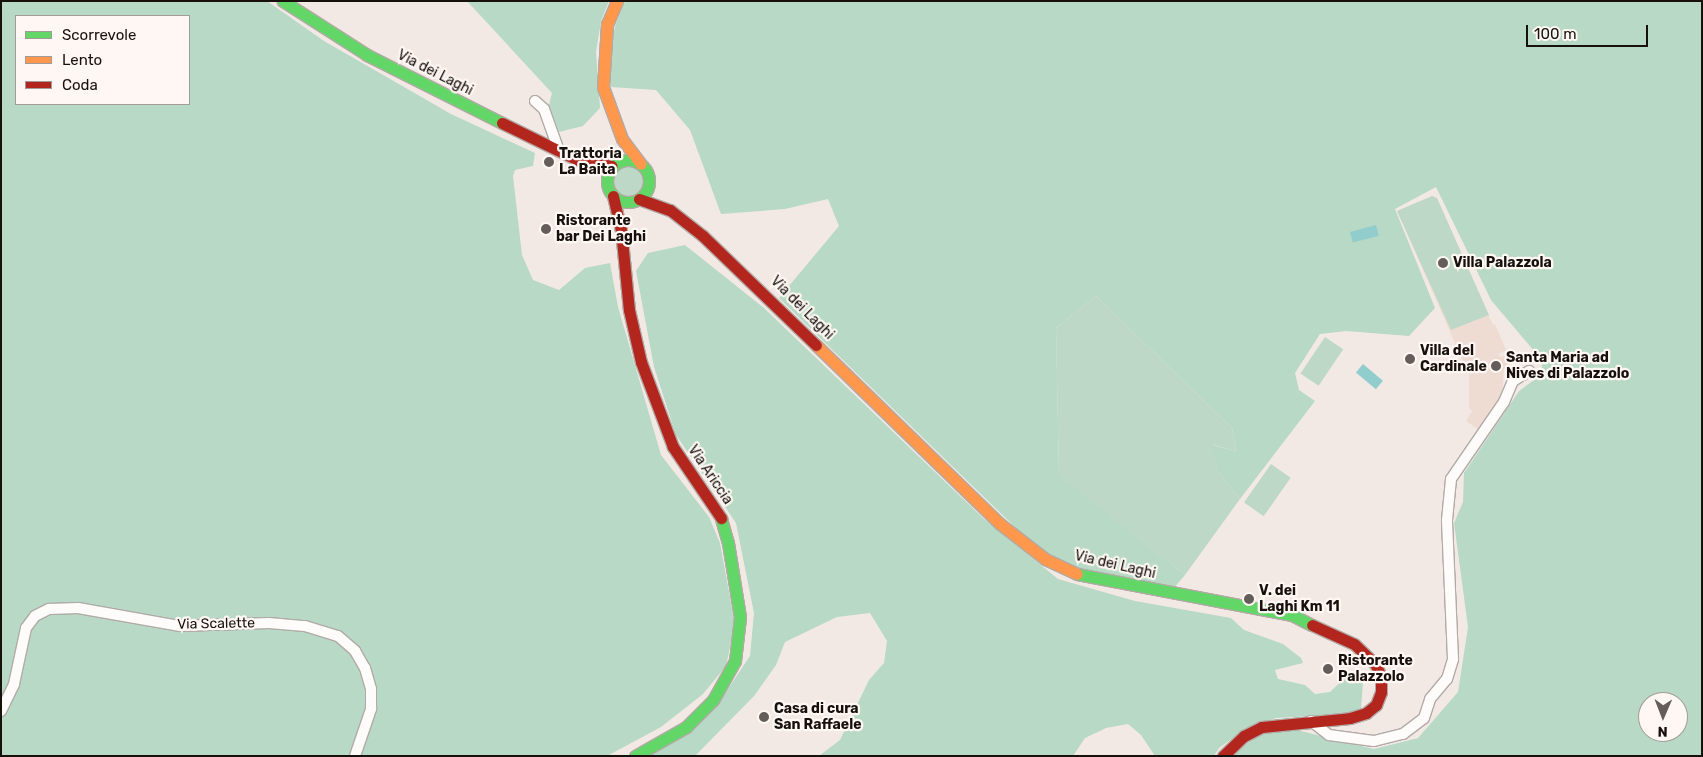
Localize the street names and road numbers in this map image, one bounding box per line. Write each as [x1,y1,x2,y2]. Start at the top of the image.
street label: Via dei Laghi [394,47,476,99]
street label: Via dei Laghi [767,273,837,343]
street label: Via Ariccia [684,442,736,508]
street label: Via dei Laghi [1073,548,1157,582]
street label: Via Scalette [177,615,255,633]

